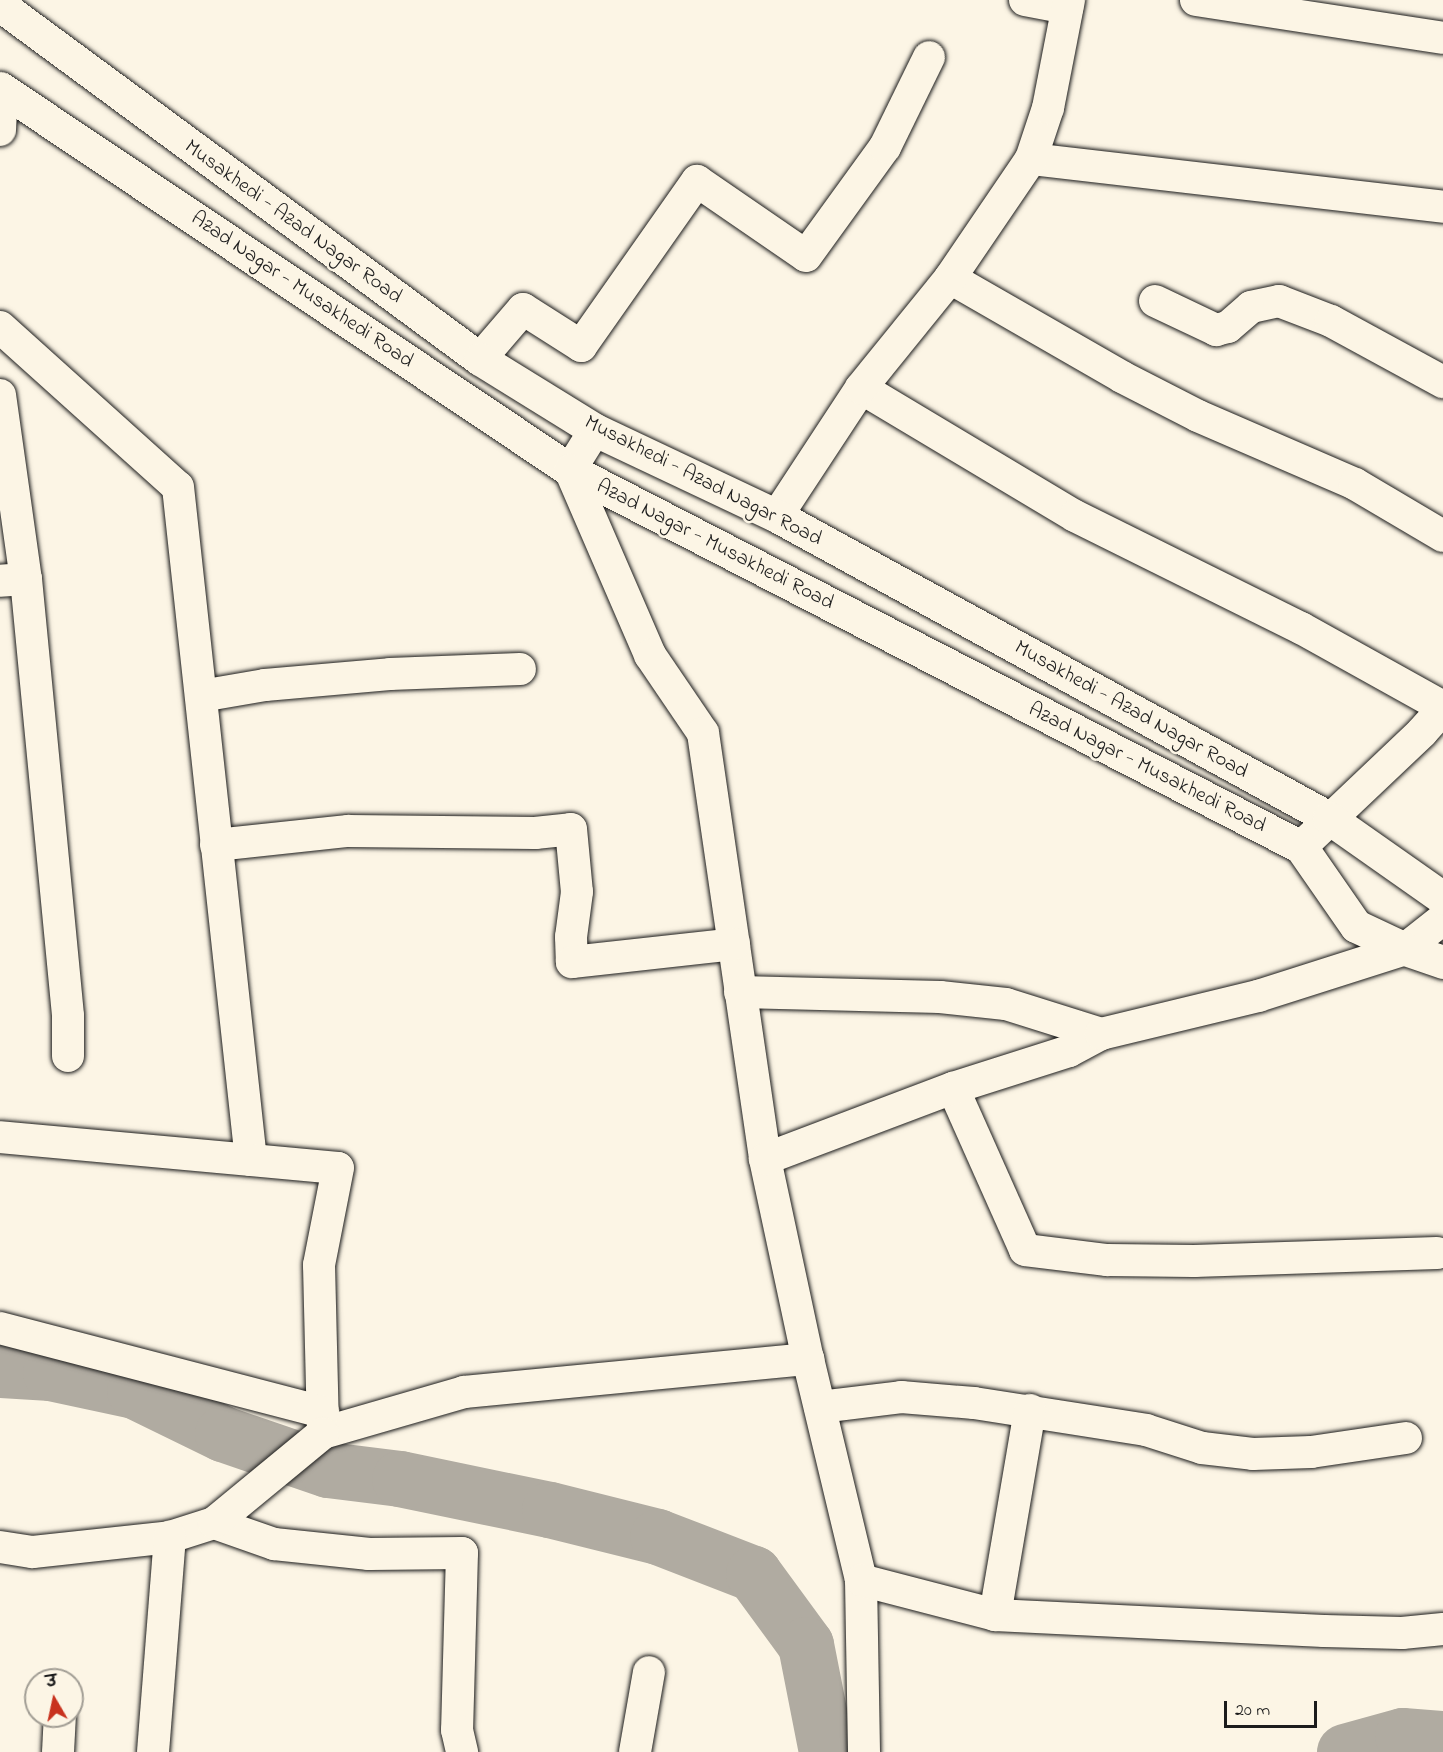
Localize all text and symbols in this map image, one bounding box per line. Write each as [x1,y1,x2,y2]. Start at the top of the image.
street label: Musakhedi - Azad Nagar Road [179,134,407,310]
street label: Azad Nagar - Musakhedi Road [186,206,418,374]
street label: Musakhedi - Azad Nagar Road [580,410,826,552]
street label: Azad Nagar - Musakhedi Road [592,474,838,616]
street label: Musakhedi - Azad Nagar Road [1010,635,1252,785]
street label: Azad Nagar - Musakhedi Road [1024,697,1270,839]
north arrow [24,1668,84,1728]
text: उ [44,1670,59,1695]
scale bar [1227,1689,1320,1727]
text: 20 m [1235,1698,1270,1724]

